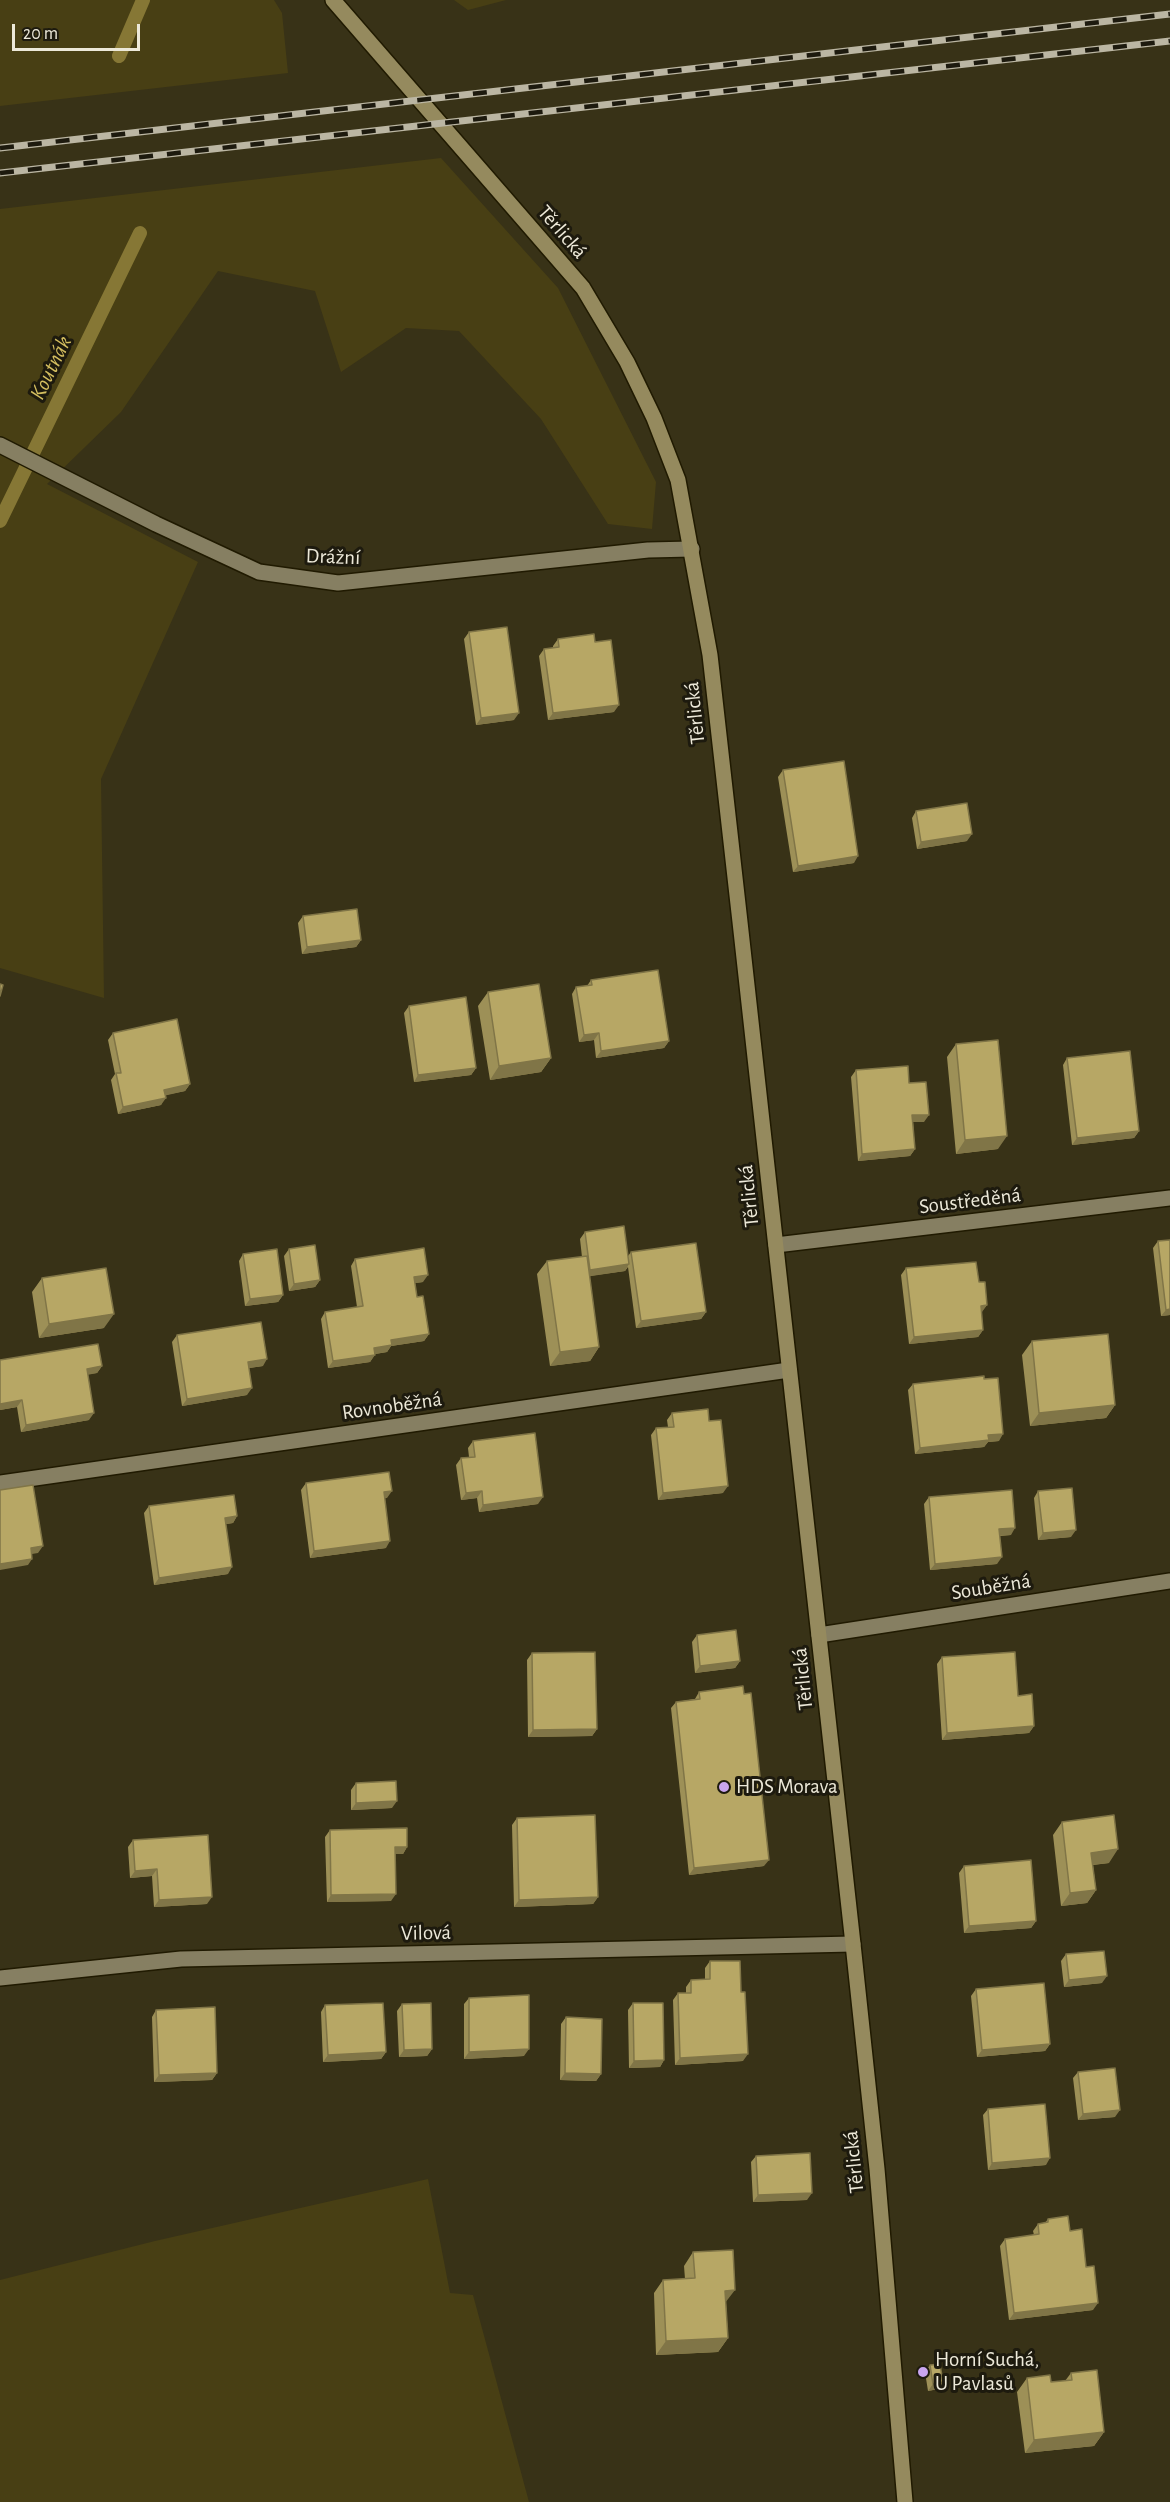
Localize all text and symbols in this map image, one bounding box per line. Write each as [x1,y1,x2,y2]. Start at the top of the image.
scale bar [15,12,142,50]
text: 20 m [23,25,58,43]
street label: Těrlická [532,200,592,264]
water label: Koutnák [24,332,78,404]
street label: Drážní [305,543,361,571]
street label: Těrlická [679,681,711,745]
street label: Těrlická [733,1164,765,1228]
street label: Soustředěná [918,1182,1022,1220]
street label: Rovnoběžná [340,1387,444,1425]
street label: Souběžná [949,1568,1033,1606]
street label: Těrlická [787,1647,819,1711]
place label: HDS Morava [736,1774,838,1800]
marker: HDS Morava [717,1780,731,1794]
street label: Vilová [401,1920,451,1946]
street label: Těrlická [838,2130,870,2194]
place label: Horní Suchá, U Pavlasů [935,2347,1039,2397]
marker: Horní Suchá, U Pavlasů [916,2365,930,2379]

